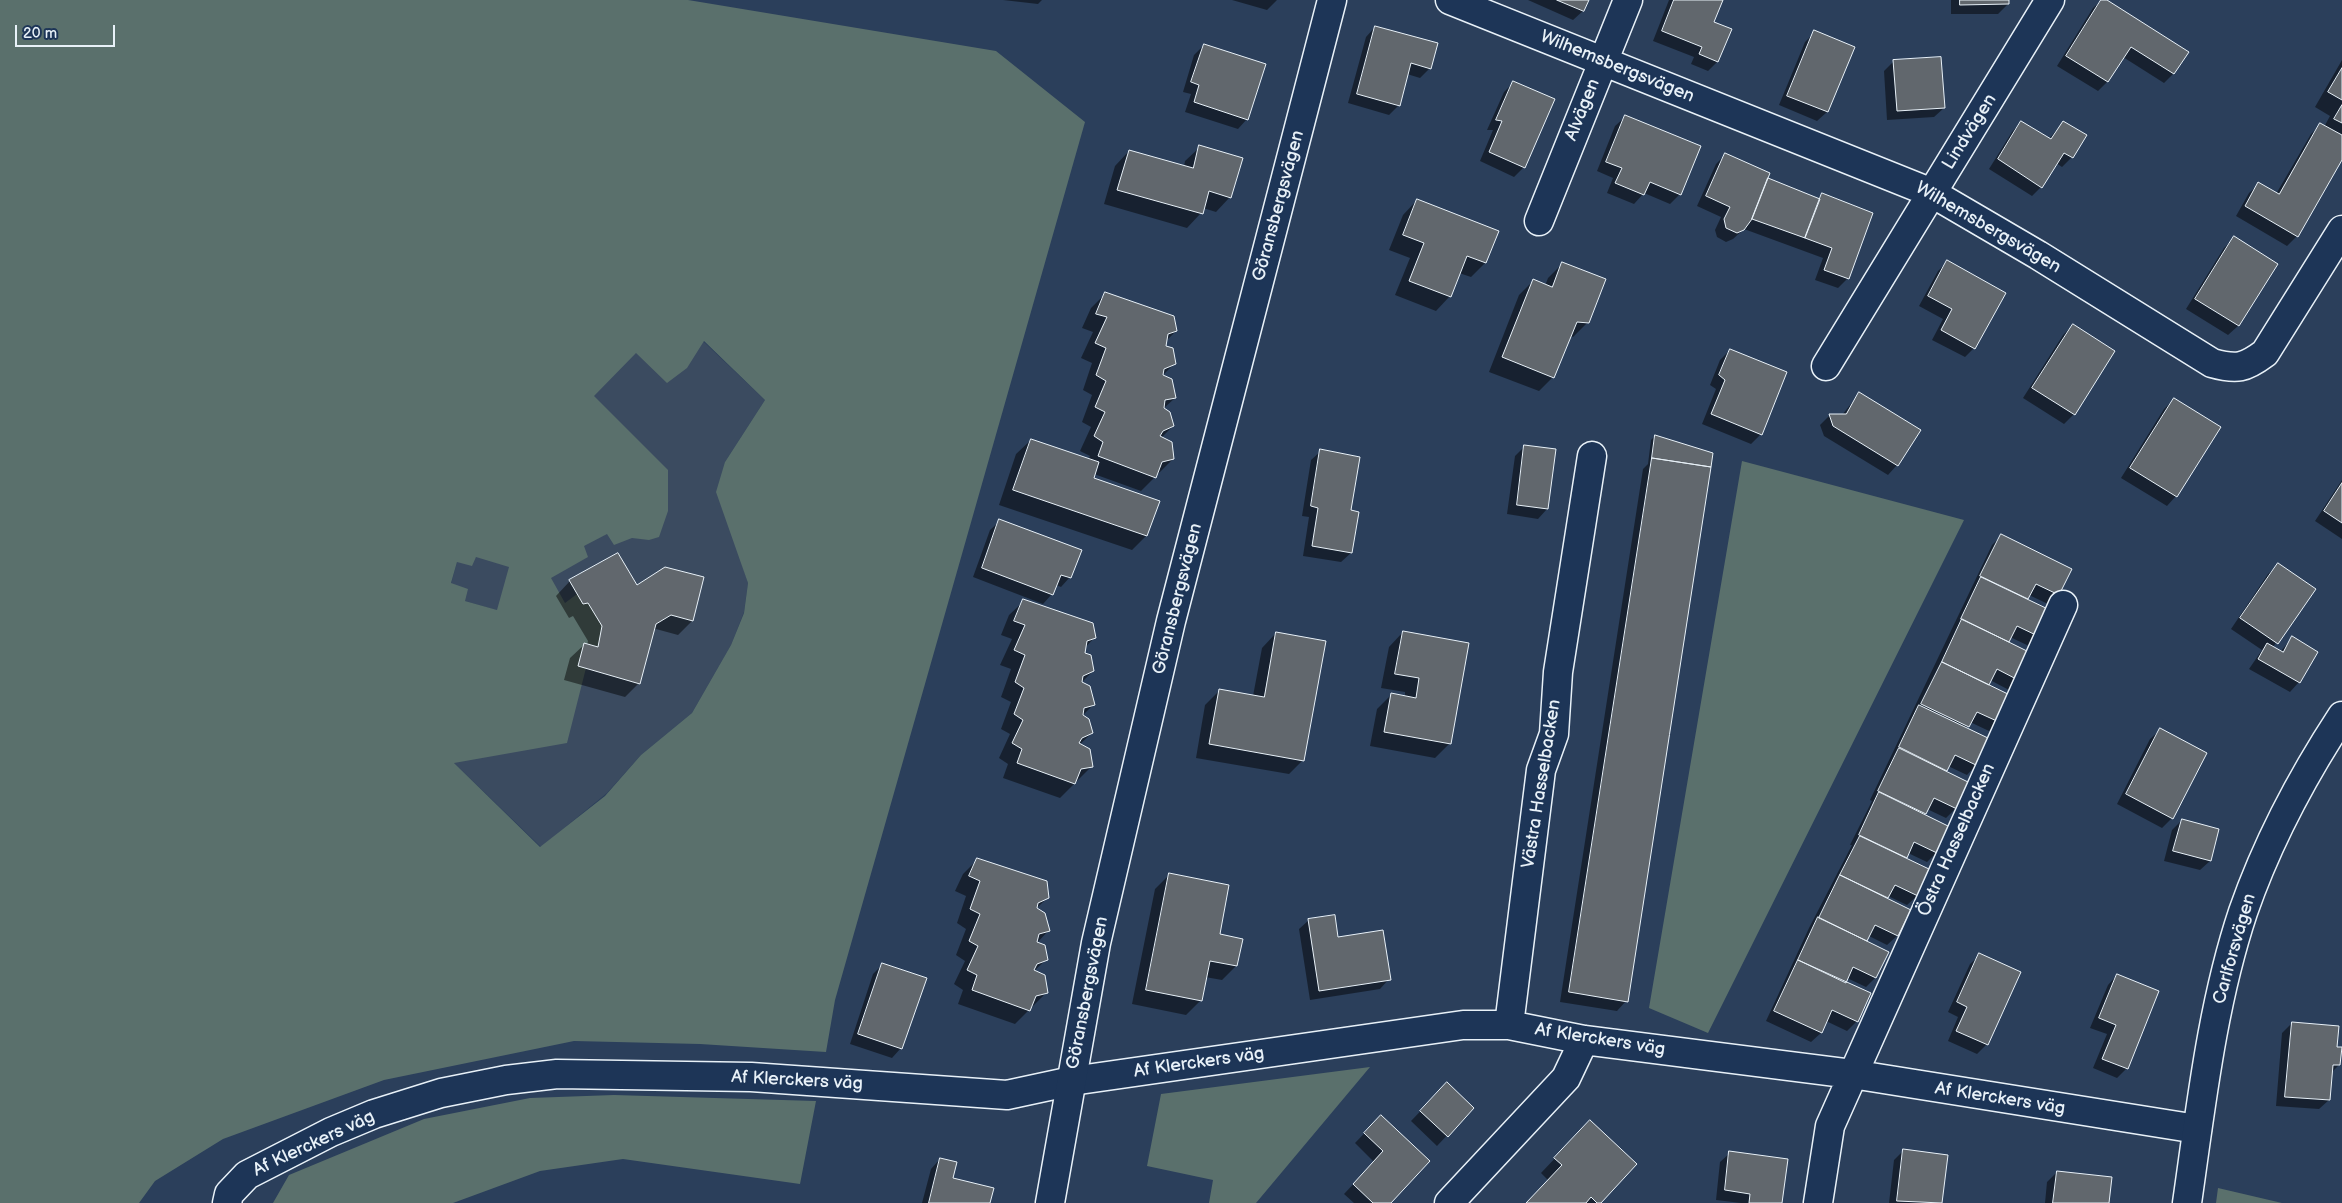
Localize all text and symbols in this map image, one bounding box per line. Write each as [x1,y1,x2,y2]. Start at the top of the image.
scale bar [18,15,118,47]
text: 20 m [23,24,57,43]
street label: Wilhemsbergsvägen [1537,26,1697,108]
street label: Alvägen [1561,76,1605,144]
street label: Lindvägen [1938,90,2002,174]
street label: Göransbergsvägen [1248,128,1310,284]
street label: Wilhemsbergsvägen [1911,178,2065,278]
street label: Göransbergsvägen [1149,521,1207,677]
street label: Västra Hasselbacken [1518,698,1566,870]
street label: Östra Hasselbacken [1914,760,2000,920]
street label: Carlforsvägen [2209,891,2261,1007]
street label: Göransbergsvägen [1063,915,1113,1071]
street label: Af Klerckers väg [1533,1019,1667,1061]
street label: Af Klerckers väg [1132,1043,1266,1083]
street label: Af Klerckers väg [731,1067,863,1095]
street label: Af Klerckers väg [1933,1078,2067,1120]
street label: Af Klerckers väg [250,1106,378,1182]

